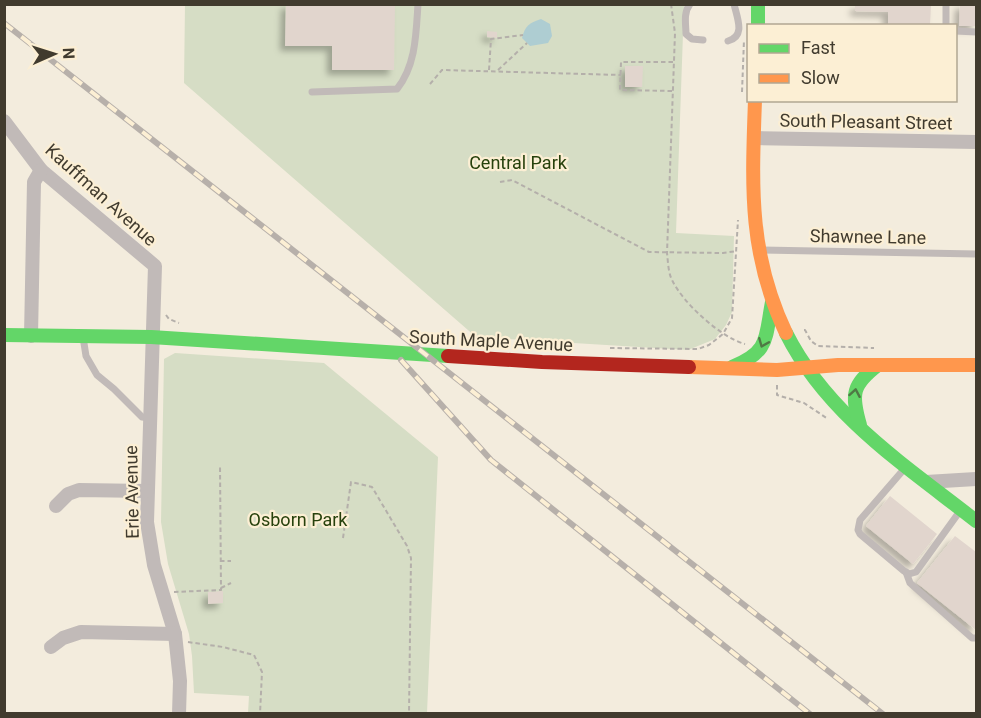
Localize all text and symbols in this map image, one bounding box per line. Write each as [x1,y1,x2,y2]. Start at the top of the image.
north arrow [24,24,84,84]
legend [747,24,957,102]
text: Fast [801,37,836,58]
text: N [59,47,78,59]
text: Slow [801,67,840,88]
street label: South Pleasant Street [779,109,953,134]
street label: Kauffman Avenue [41,139,161,250]
park label: Central Park [469,152,568,173]
street label: Shawnee Lane [810,225,926,248]
street label: South Maple Avenue [409,326,573,355]
one-way arrow [757,338,770,348]
one-way arrow [848,388,861,398]
street label: Erie Avenue [120,445,143,539]
park label: Osborn Park [249,509,348,530]

